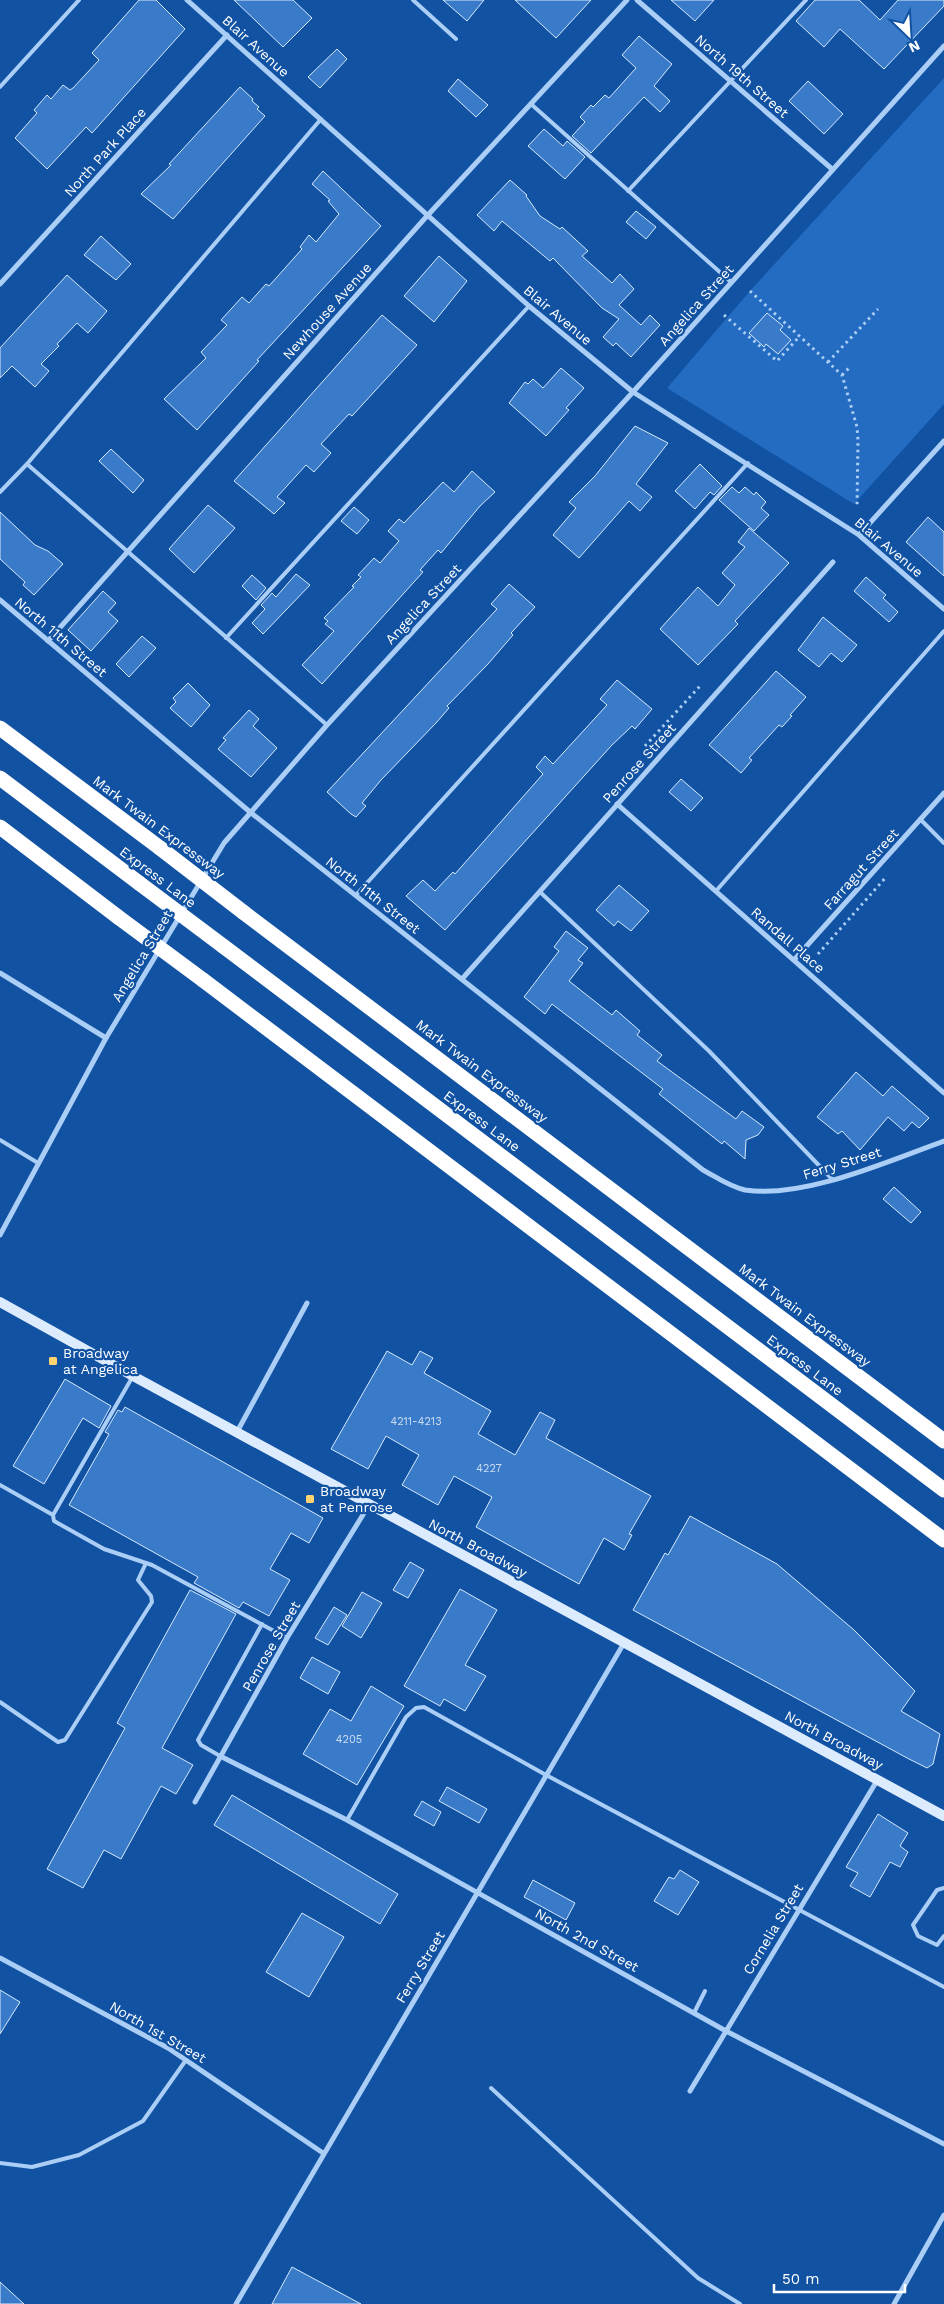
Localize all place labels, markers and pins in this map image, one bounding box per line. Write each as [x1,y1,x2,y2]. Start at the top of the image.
place label: Broadway at Angelica [63,1345,138,1377]
marker: Broadway at Angelica [47,1355,59,1367]
place label: Broadway at Penrose [320,1483,393,1515]
marker: Broadway at Penrose [304,1493,316,1505]

